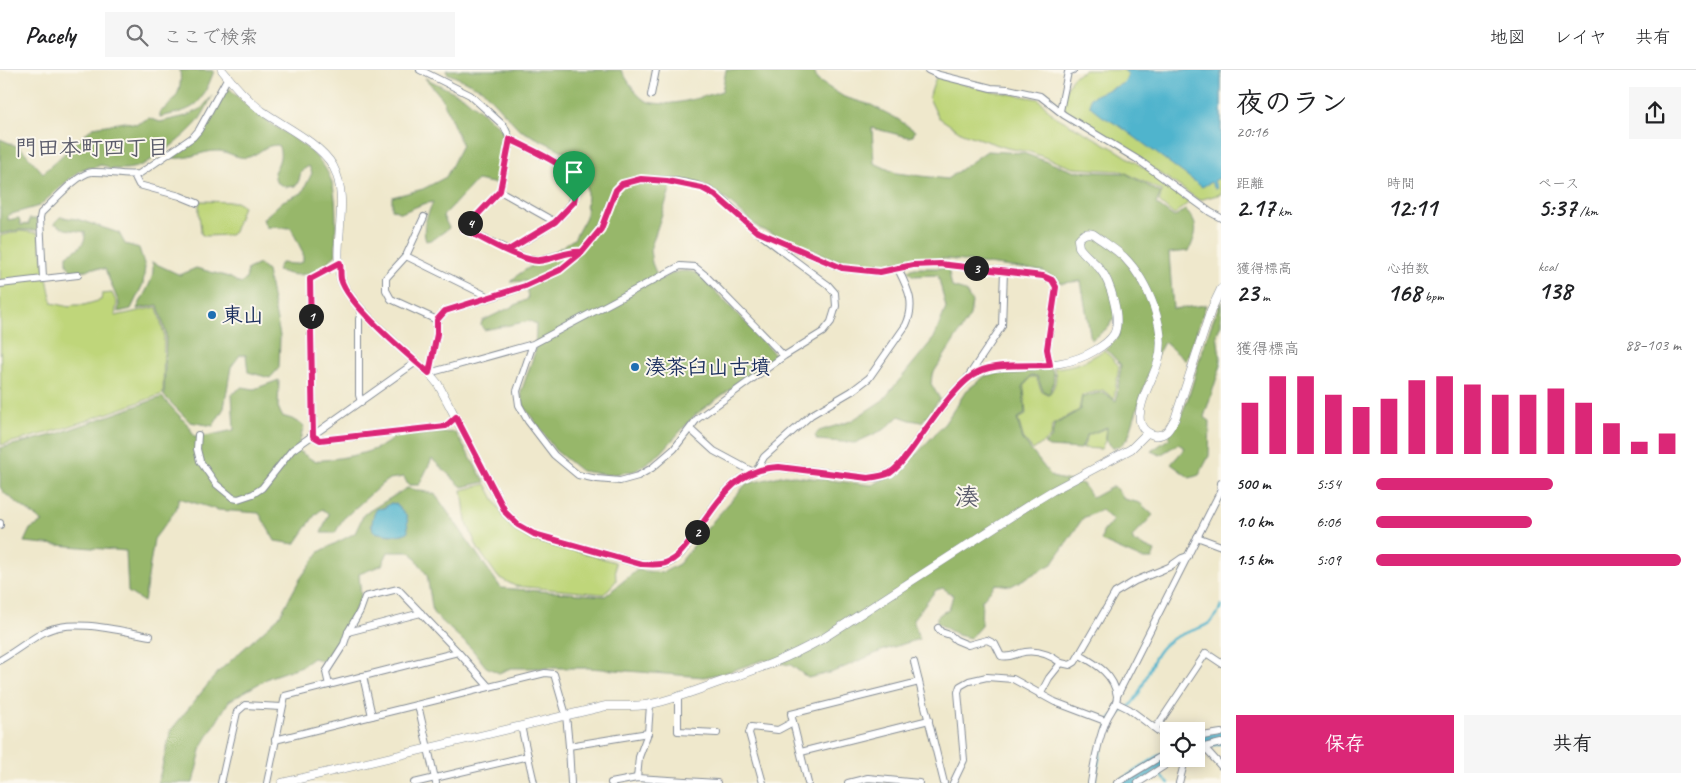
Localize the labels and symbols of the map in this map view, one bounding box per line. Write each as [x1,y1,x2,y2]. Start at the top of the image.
district label: 門田本町四丁目 [15,134,169,162]
pin [553,151,595,202]
pin: 4 [458,210,482,236]
pin: 3 [964,256,988,280]
place label: 東山 [222,302,264,328]
pin: 1 [298,304,324,328]
marker: 東山 [206,309,218,321]
place label: 湊茶臼山古墳 [645,354,771,380]
marker: 湊茶臼山古墳 [629,361,641,373]
district label: 湊 [955,482,979,512]
pin: 2 [684,520,710,544]

